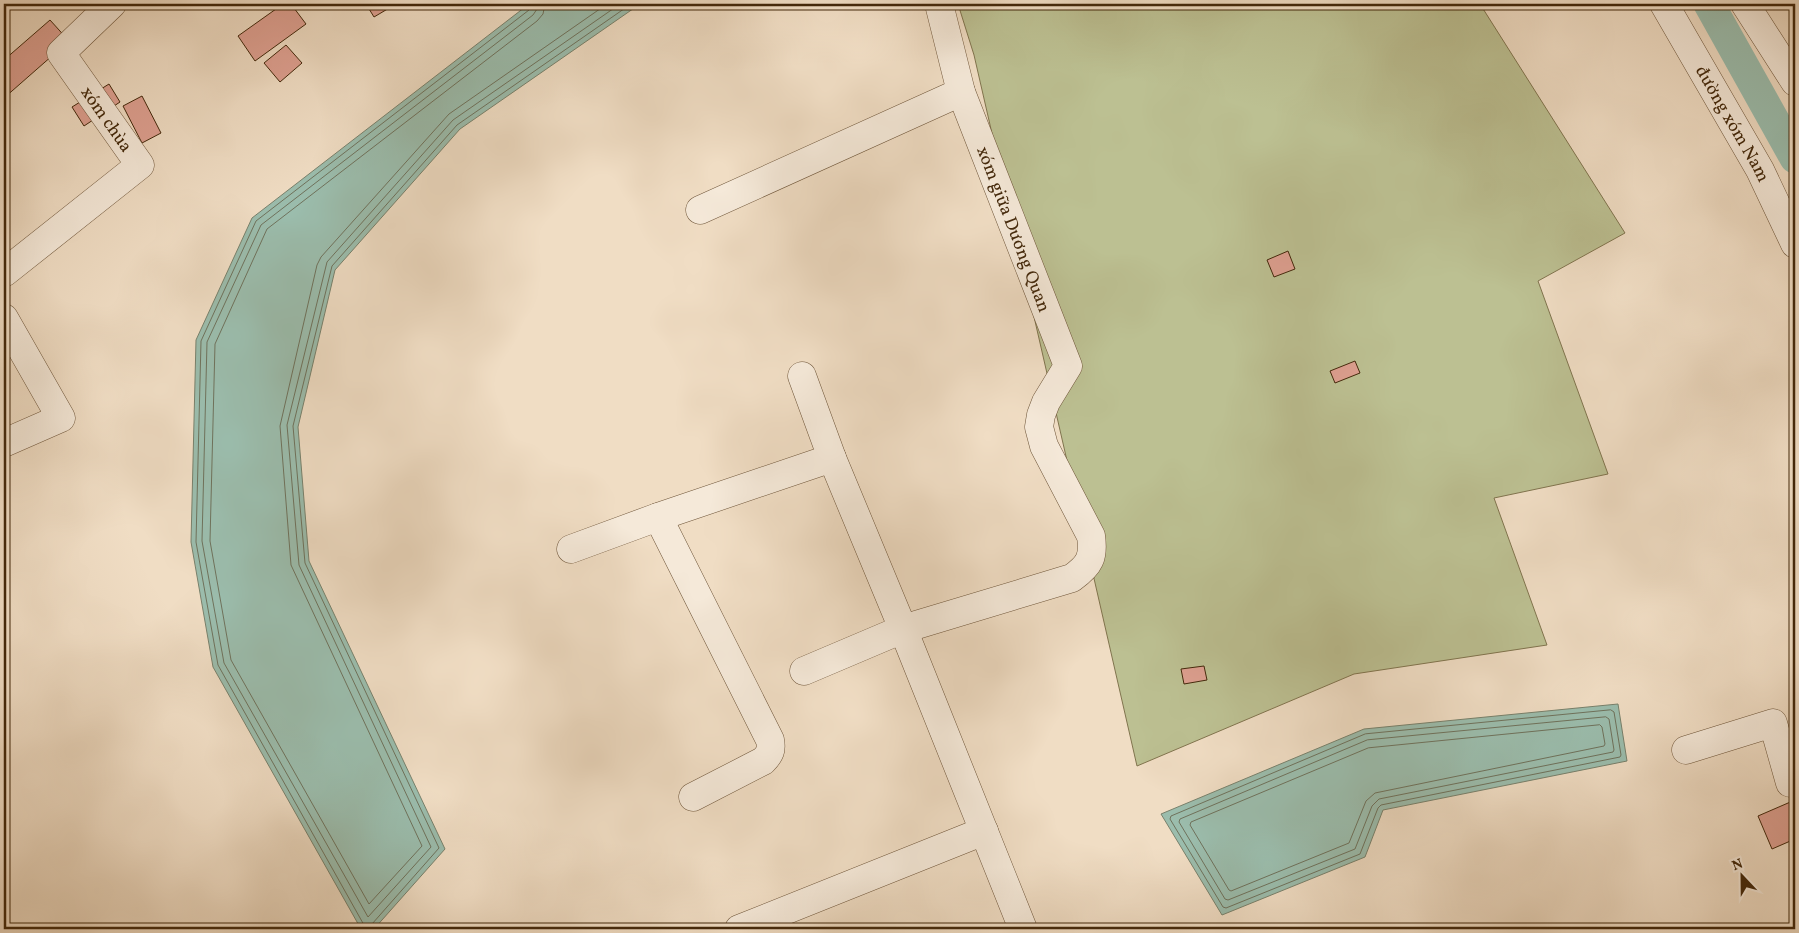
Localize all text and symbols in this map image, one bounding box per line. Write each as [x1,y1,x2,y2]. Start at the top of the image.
street label: đường xóm Nam [1688,61,1775,187]
street label: xóm chùa [74,82,138,158]
street label: xóm giữa Dương Quan [969,143,1056,316]
north arrow [1716,850,1766,900]
text: N [1729,855,1746,876]

